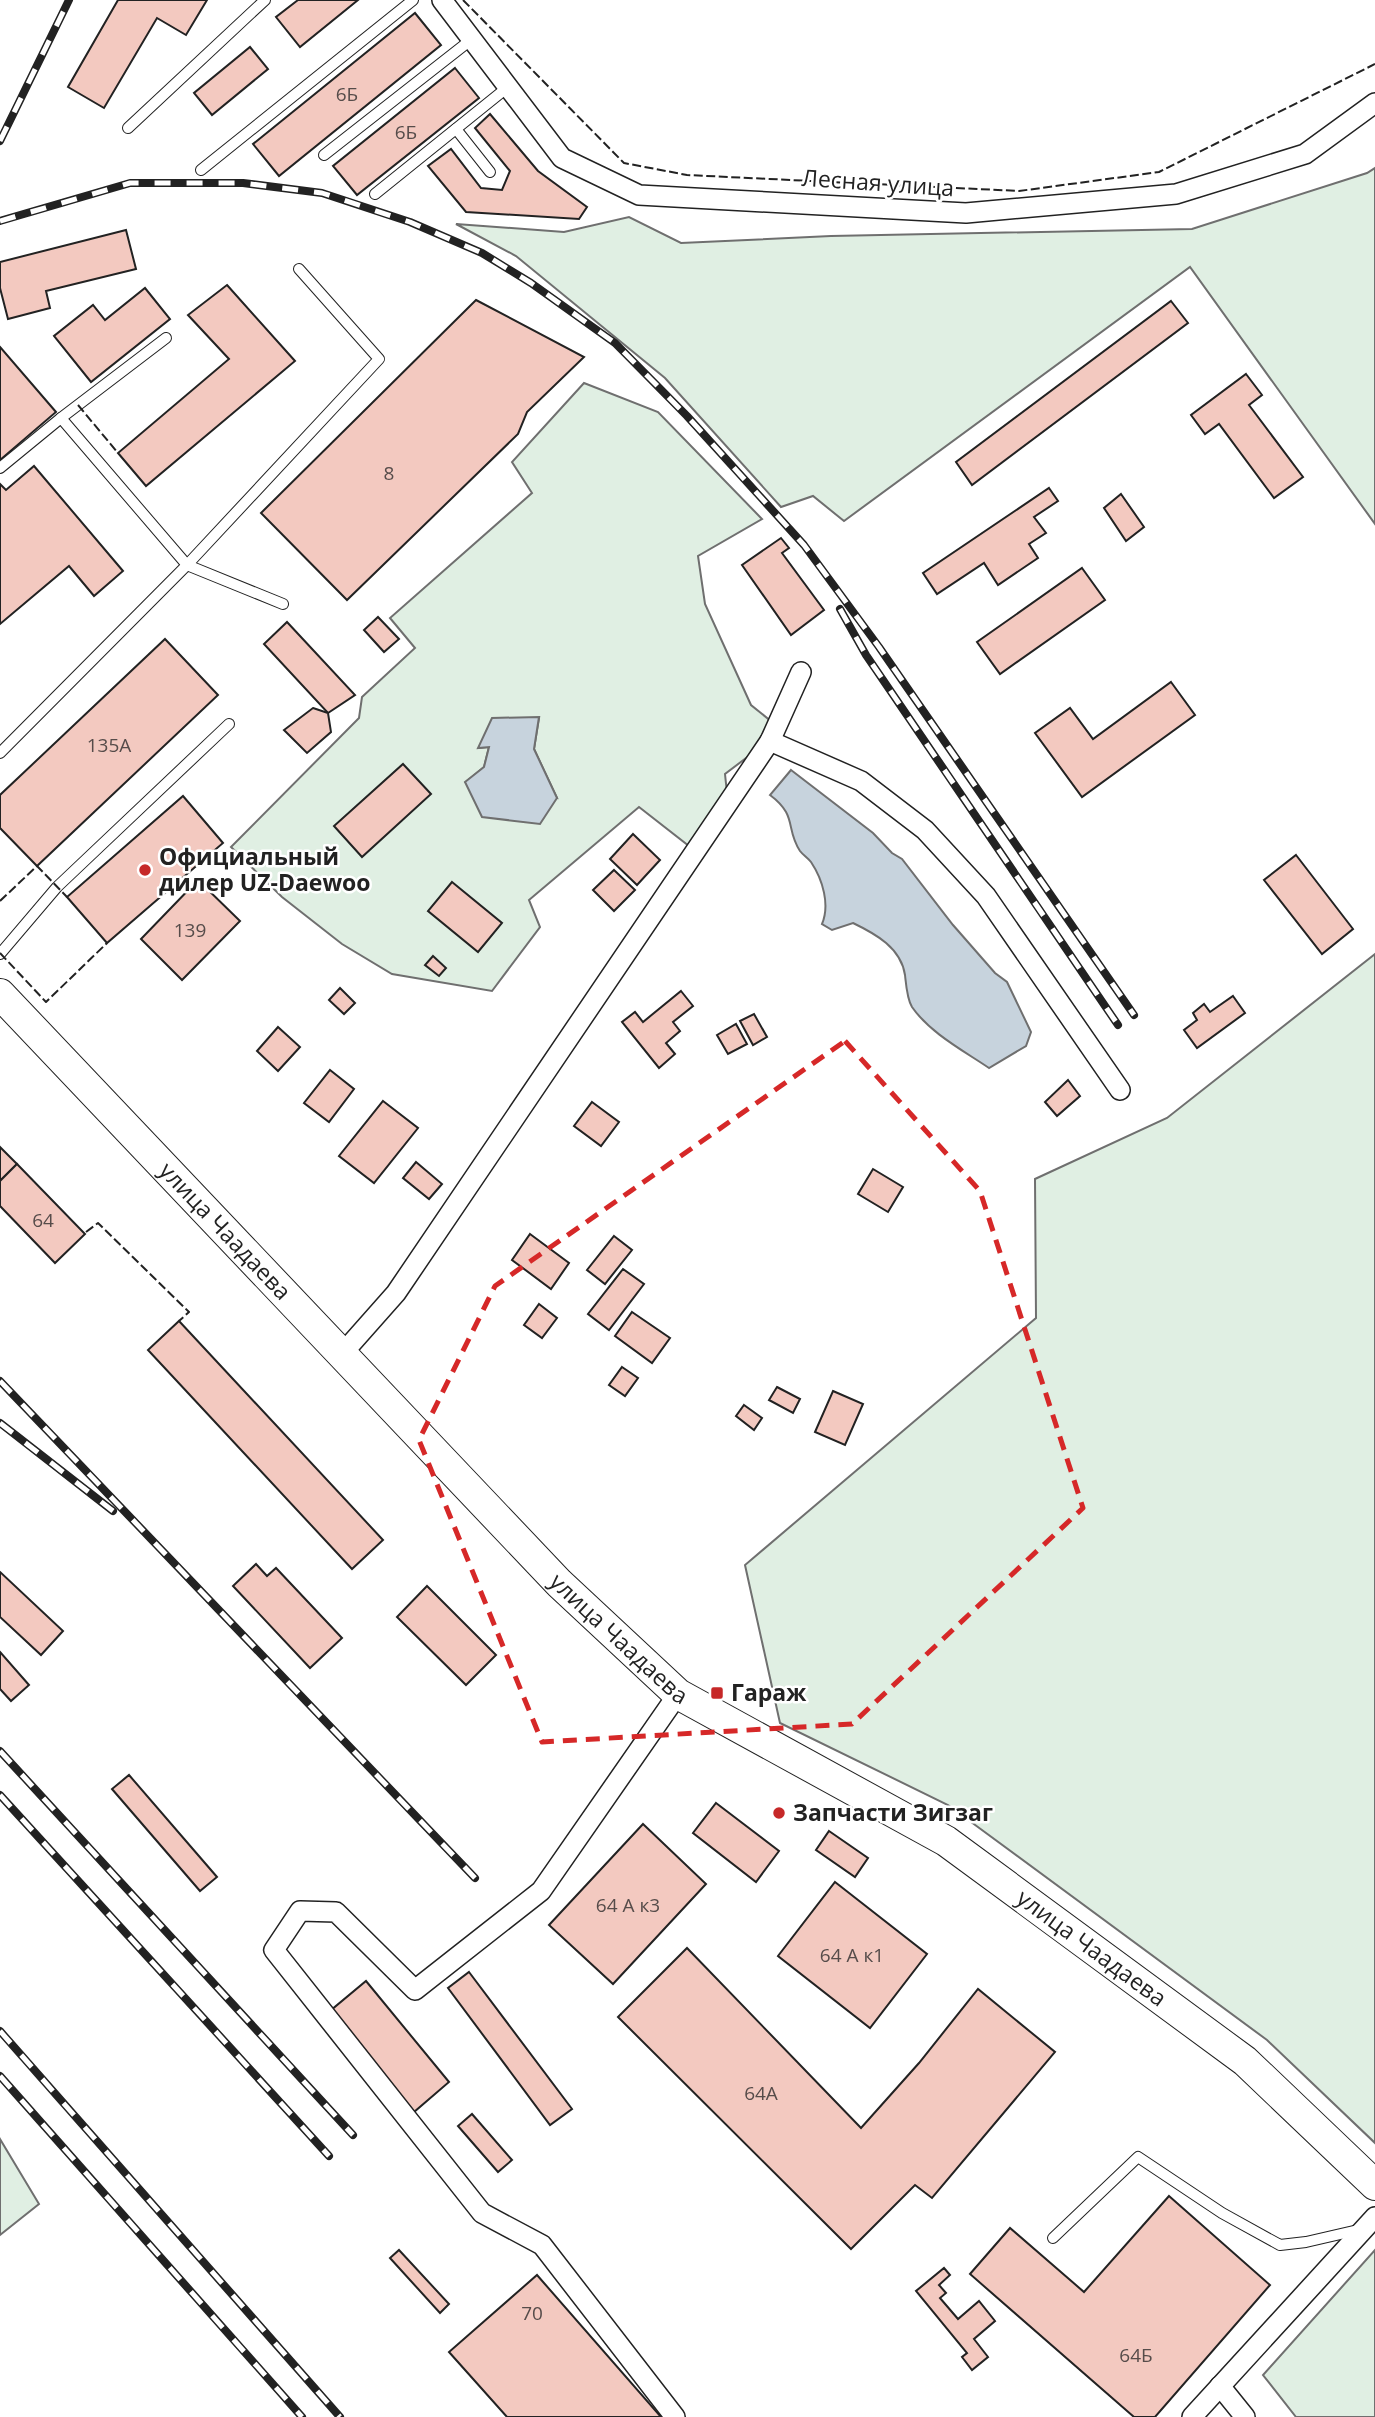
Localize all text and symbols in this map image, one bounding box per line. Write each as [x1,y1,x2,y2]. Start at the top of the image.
house number: 6Б [336,81,358,107]
house number: 6Б [395,119,417,145]
street label: Лесная улица [801,161,955,203]
house number: 8 [384,460,394,486]
house number: 135А [87,732,131,758]
place label: Официальный дилер UZ-Daewoo [159,840,371,898]
marker: Официальный дилер UZ-Daewoo [137,862,153,878]
house number: 139 [174,917,206,943]
street label: улица Чаадаева [153,1155,299,1306]
house number: 64 [32,1207,54,1233]
street label: улица Чаадаева [543,1566,694,1711]
place label: Гараж [731,1676,807,1708]
marker: Гараж [709,1685,725,1701]
place label: Запчасти Зигзаг [793,1796,993,1828]
marker: Запчасти Зигзаг [771,1805,787,1821]
street label: улица Чаадаева [1010,1881,1174,2013]
house number: 64 А к3 [596,1892,660,1918]
house number: 64 А к1 [820,1942,884,1968]
house number: 64А [744,2080,778,2106]
house number: 70 [521,2300,543,2326]
house number: 64Б [1119,2342,1153,2368]

